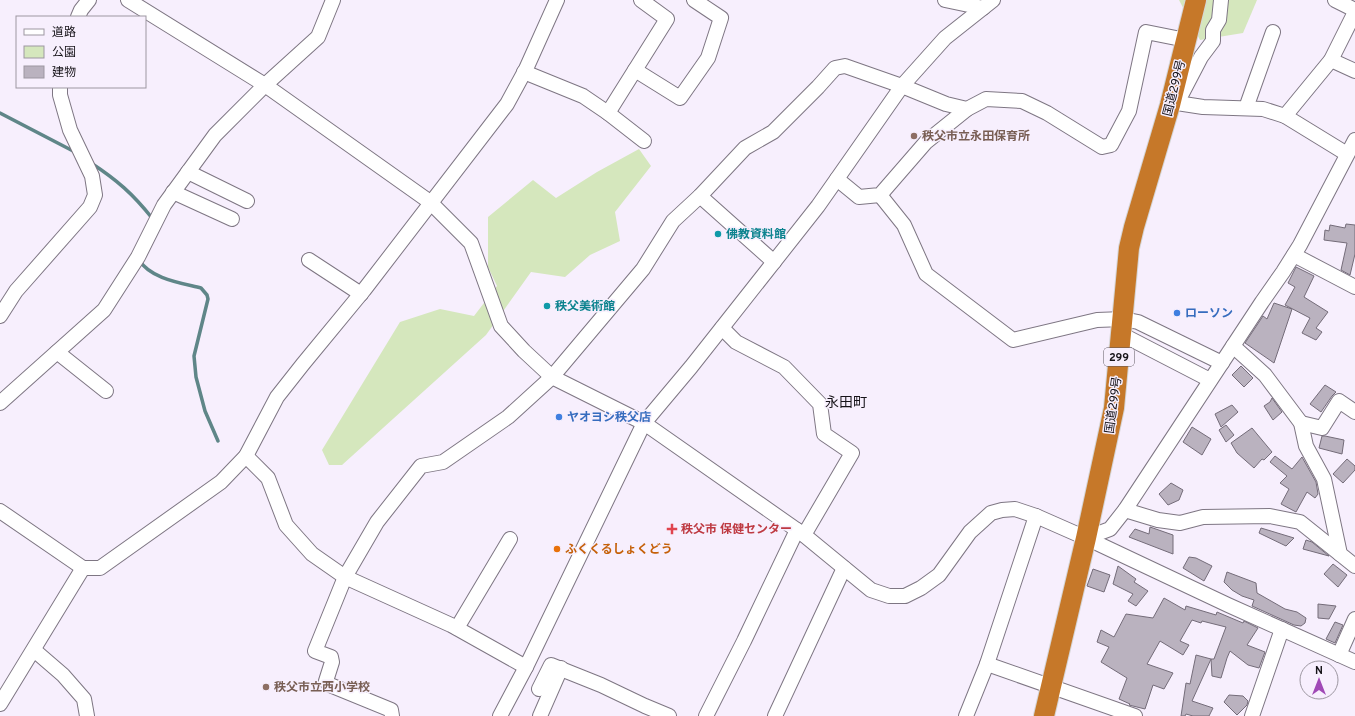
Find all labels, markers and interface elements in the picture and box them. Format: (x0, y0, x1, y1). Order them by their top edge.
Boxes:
legend (16, 16, 146, 88)
text: 道路 (52, 25, 76, 41)
text: 公園 (52, 45, 76, 61)
street label: 国道299号 (1160, 58, 1190, 118)
text: 建物 (52, 65, 76, 81)
place label: 秩父市立永田保育所 (922, 129, 1030, 145)
marker: 秩父市立永田保育所 (909, 131, 919, 141)
place label: 佛教資料館 (726, 227, 786, 243)
marker: 佛教資料館 (713, 229, 723, 239)
place label: 秩父美術館 (555, 299, 615, 315)
marker: 秩父美術館 (542, 301, 552, 311)
place label: ローソン (1185, 306, 1233, 322)
marker: ローソン (1172, 308, 1182, 318)
road number: 299 (1104, 348, 1134, 366)
street label: 国道299号 (1102, 375, 1126, 435)
district label: 永田町 (825, 395, 867, 412)
place label: ヤオヨシ秩父店 (567, 410, 651, 426)
marker: ヤオヨシ秩父店 (554, 412, 564, 422)
place label: 秩父市 保健センター (681, 522, 792, 538)
marker: 秩父市 保健センター (666, 523, 678, 535)
place label: ふくくるしょくどう (565, 542, 673, 558)
marker: ふくくるしょくどう (552, 544, 562, 554)
north arrow (1299, 660, 1339, 700)
text: N (1315, 664, 1323, 678)
place label: 秩父市立西小学校 (274, 680, 370, 696)
marker: 秩父市立西小学校 (261, 682, 271, 692)

